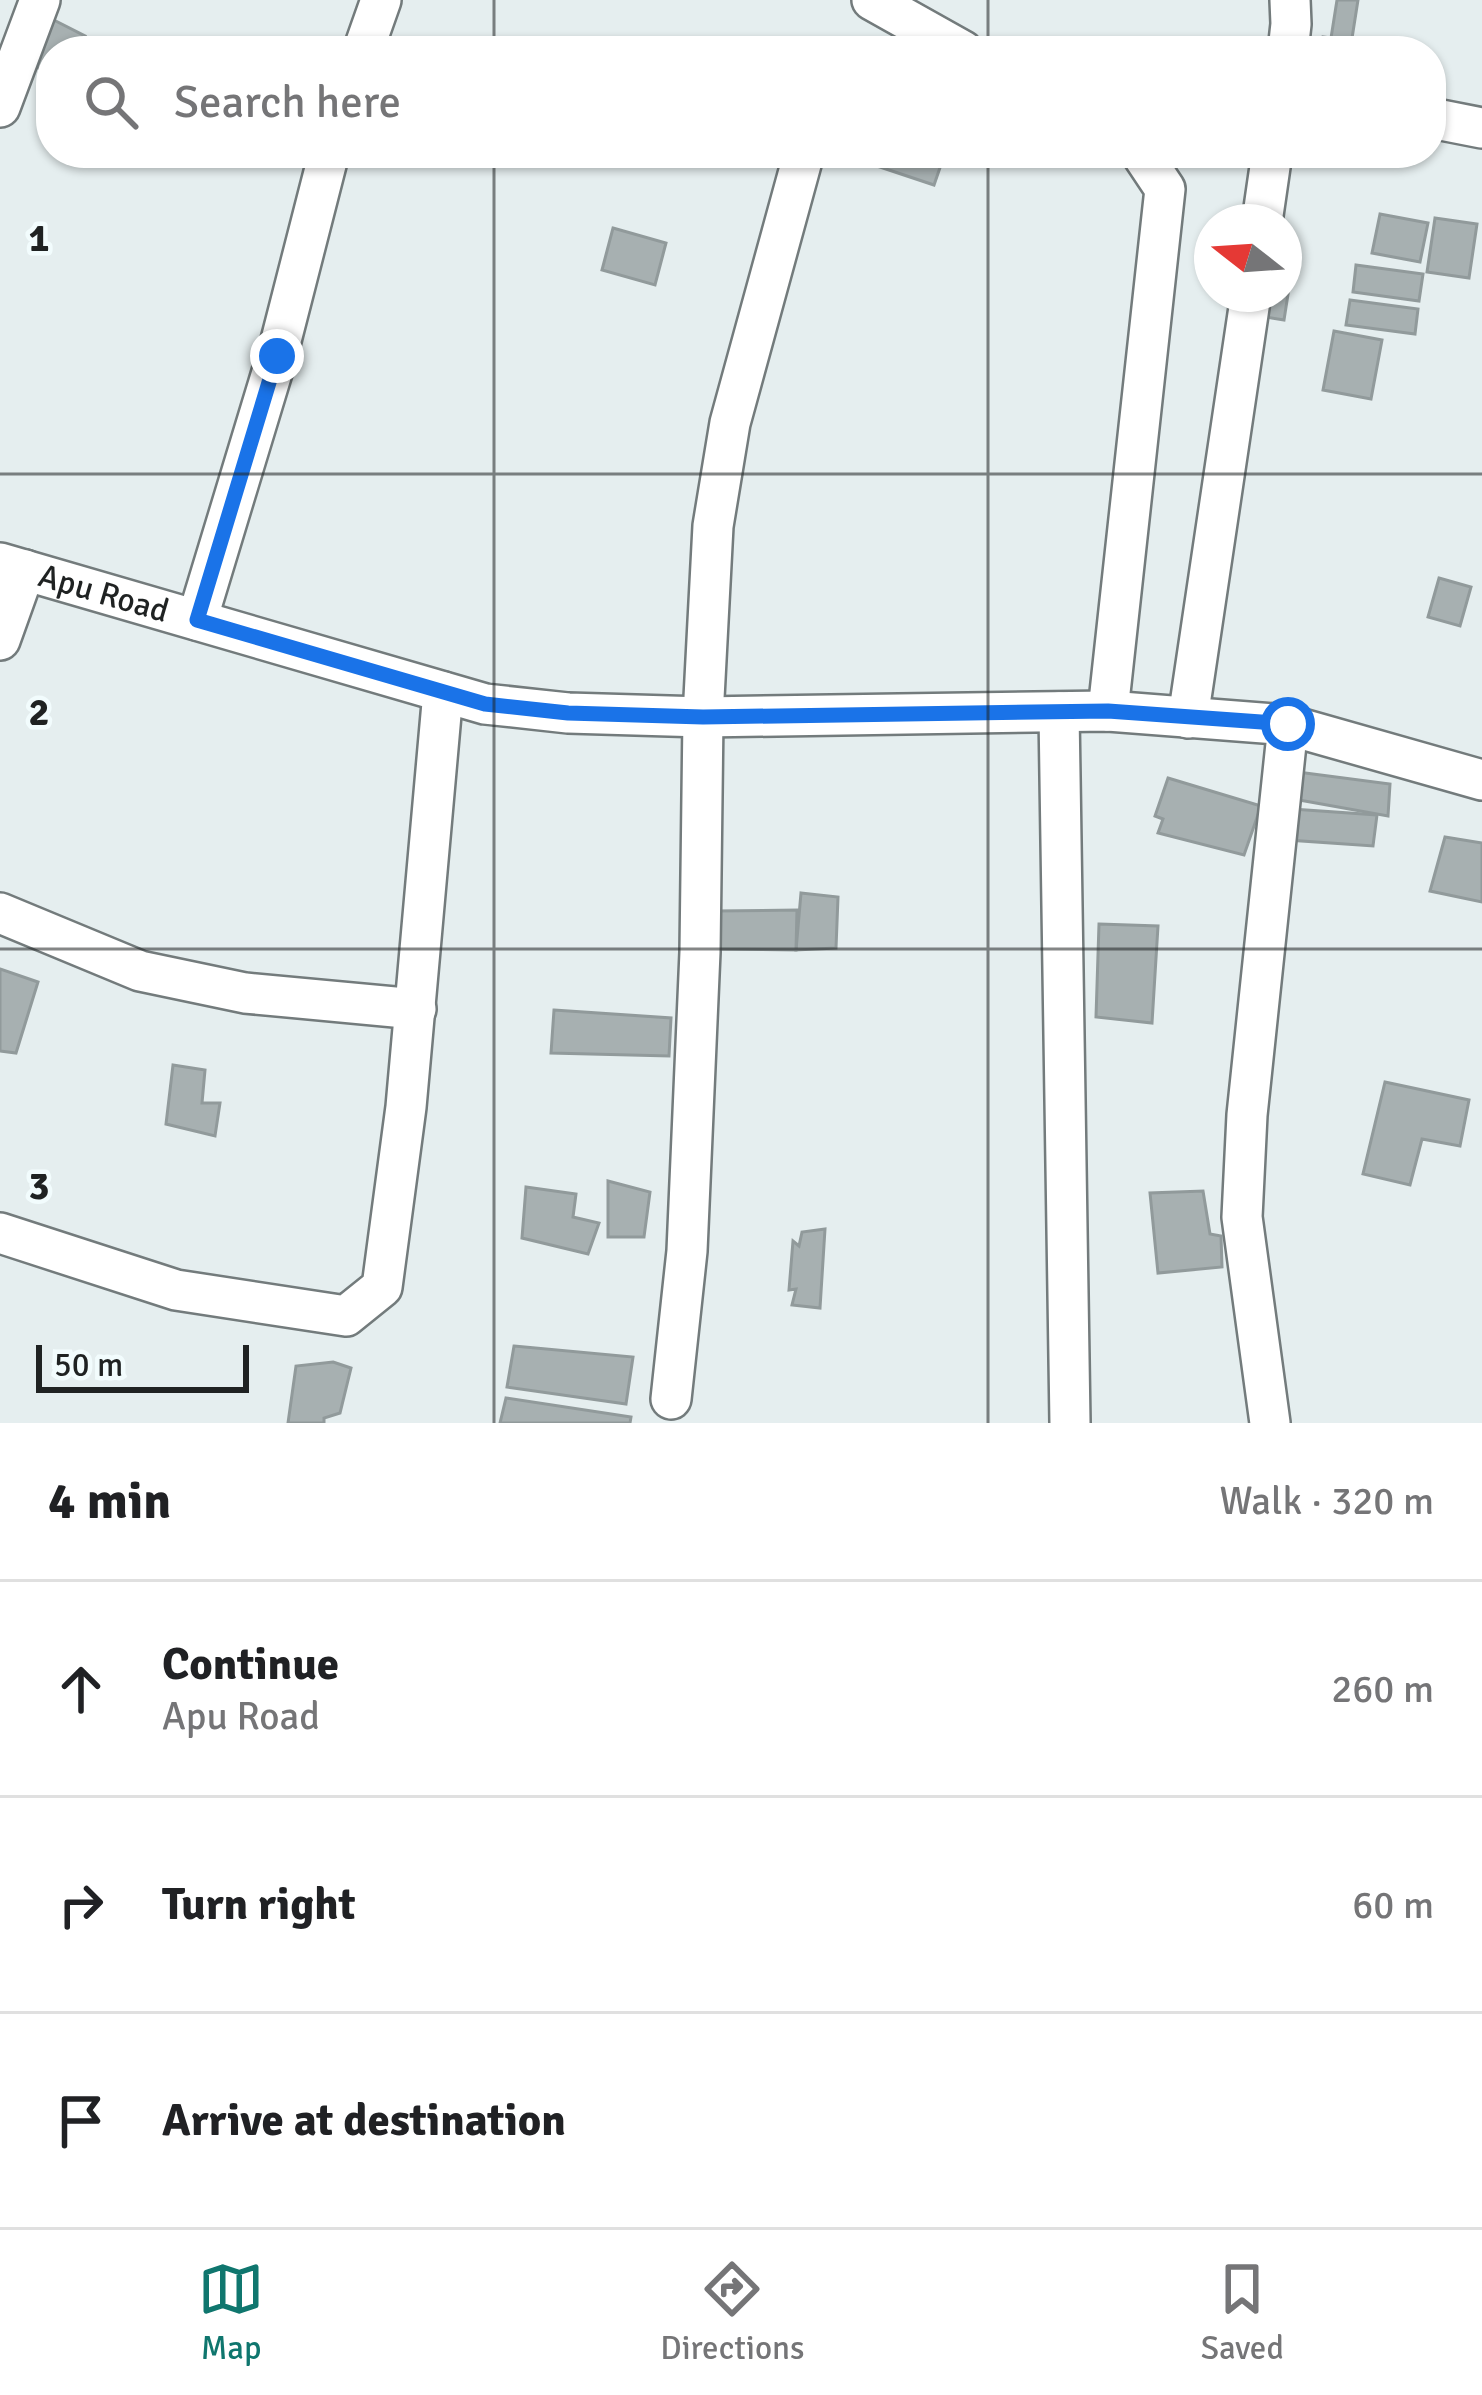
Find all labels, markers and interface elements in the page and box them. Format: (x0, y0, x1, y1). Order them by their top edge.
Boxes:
search box (36, 36, 1446, 168)
icon: search (78, 69, 144, 135)
text: Search here (174, 75, 401, 130)
north arrow (1194, 204, 1302, 312)
text: 1 (28, 214, 50, 262)
route end (250, 329, 304, 383)
street label: Apu Road (34, 555, 174, 631)
text: 2 (28, 688, 50, 736)
route start (1261, 697, 1315, 751)
text: 3 (28, 1162, 50, 1210)
scale bar (36, 1339, 249, 1392)
text: 50 m (54, 1345, 123, 1386)
text: 4 min (48, 1470, 171, 1533)
text: Walk · 320 m (1220, 1477, 1434, 1525)
text: Continue (162, 1637, 339, 1692)
icon: ahead (48, 1656, 114, 1722)
text: 260 m (1331, 1665, 1434, 1713)
text: Apu Road (162, 1692, 320, 1740)
icon: right (48, 1872, 114, 1938)
text: Turn right (162, 1877, 356, 1932)
text: 60 m (1352, 1881, 1434, 1929)
icon: arrive (48, 2088, 114, 2154)
text: Arrive at destination (162, 2093, 566, 2148)
tab: Map (198, 2256, 264, 2369)
tab: Directions (660, 2256, 805, 2369)
tab: Saved (1201, 2256, 1284, 2369)

